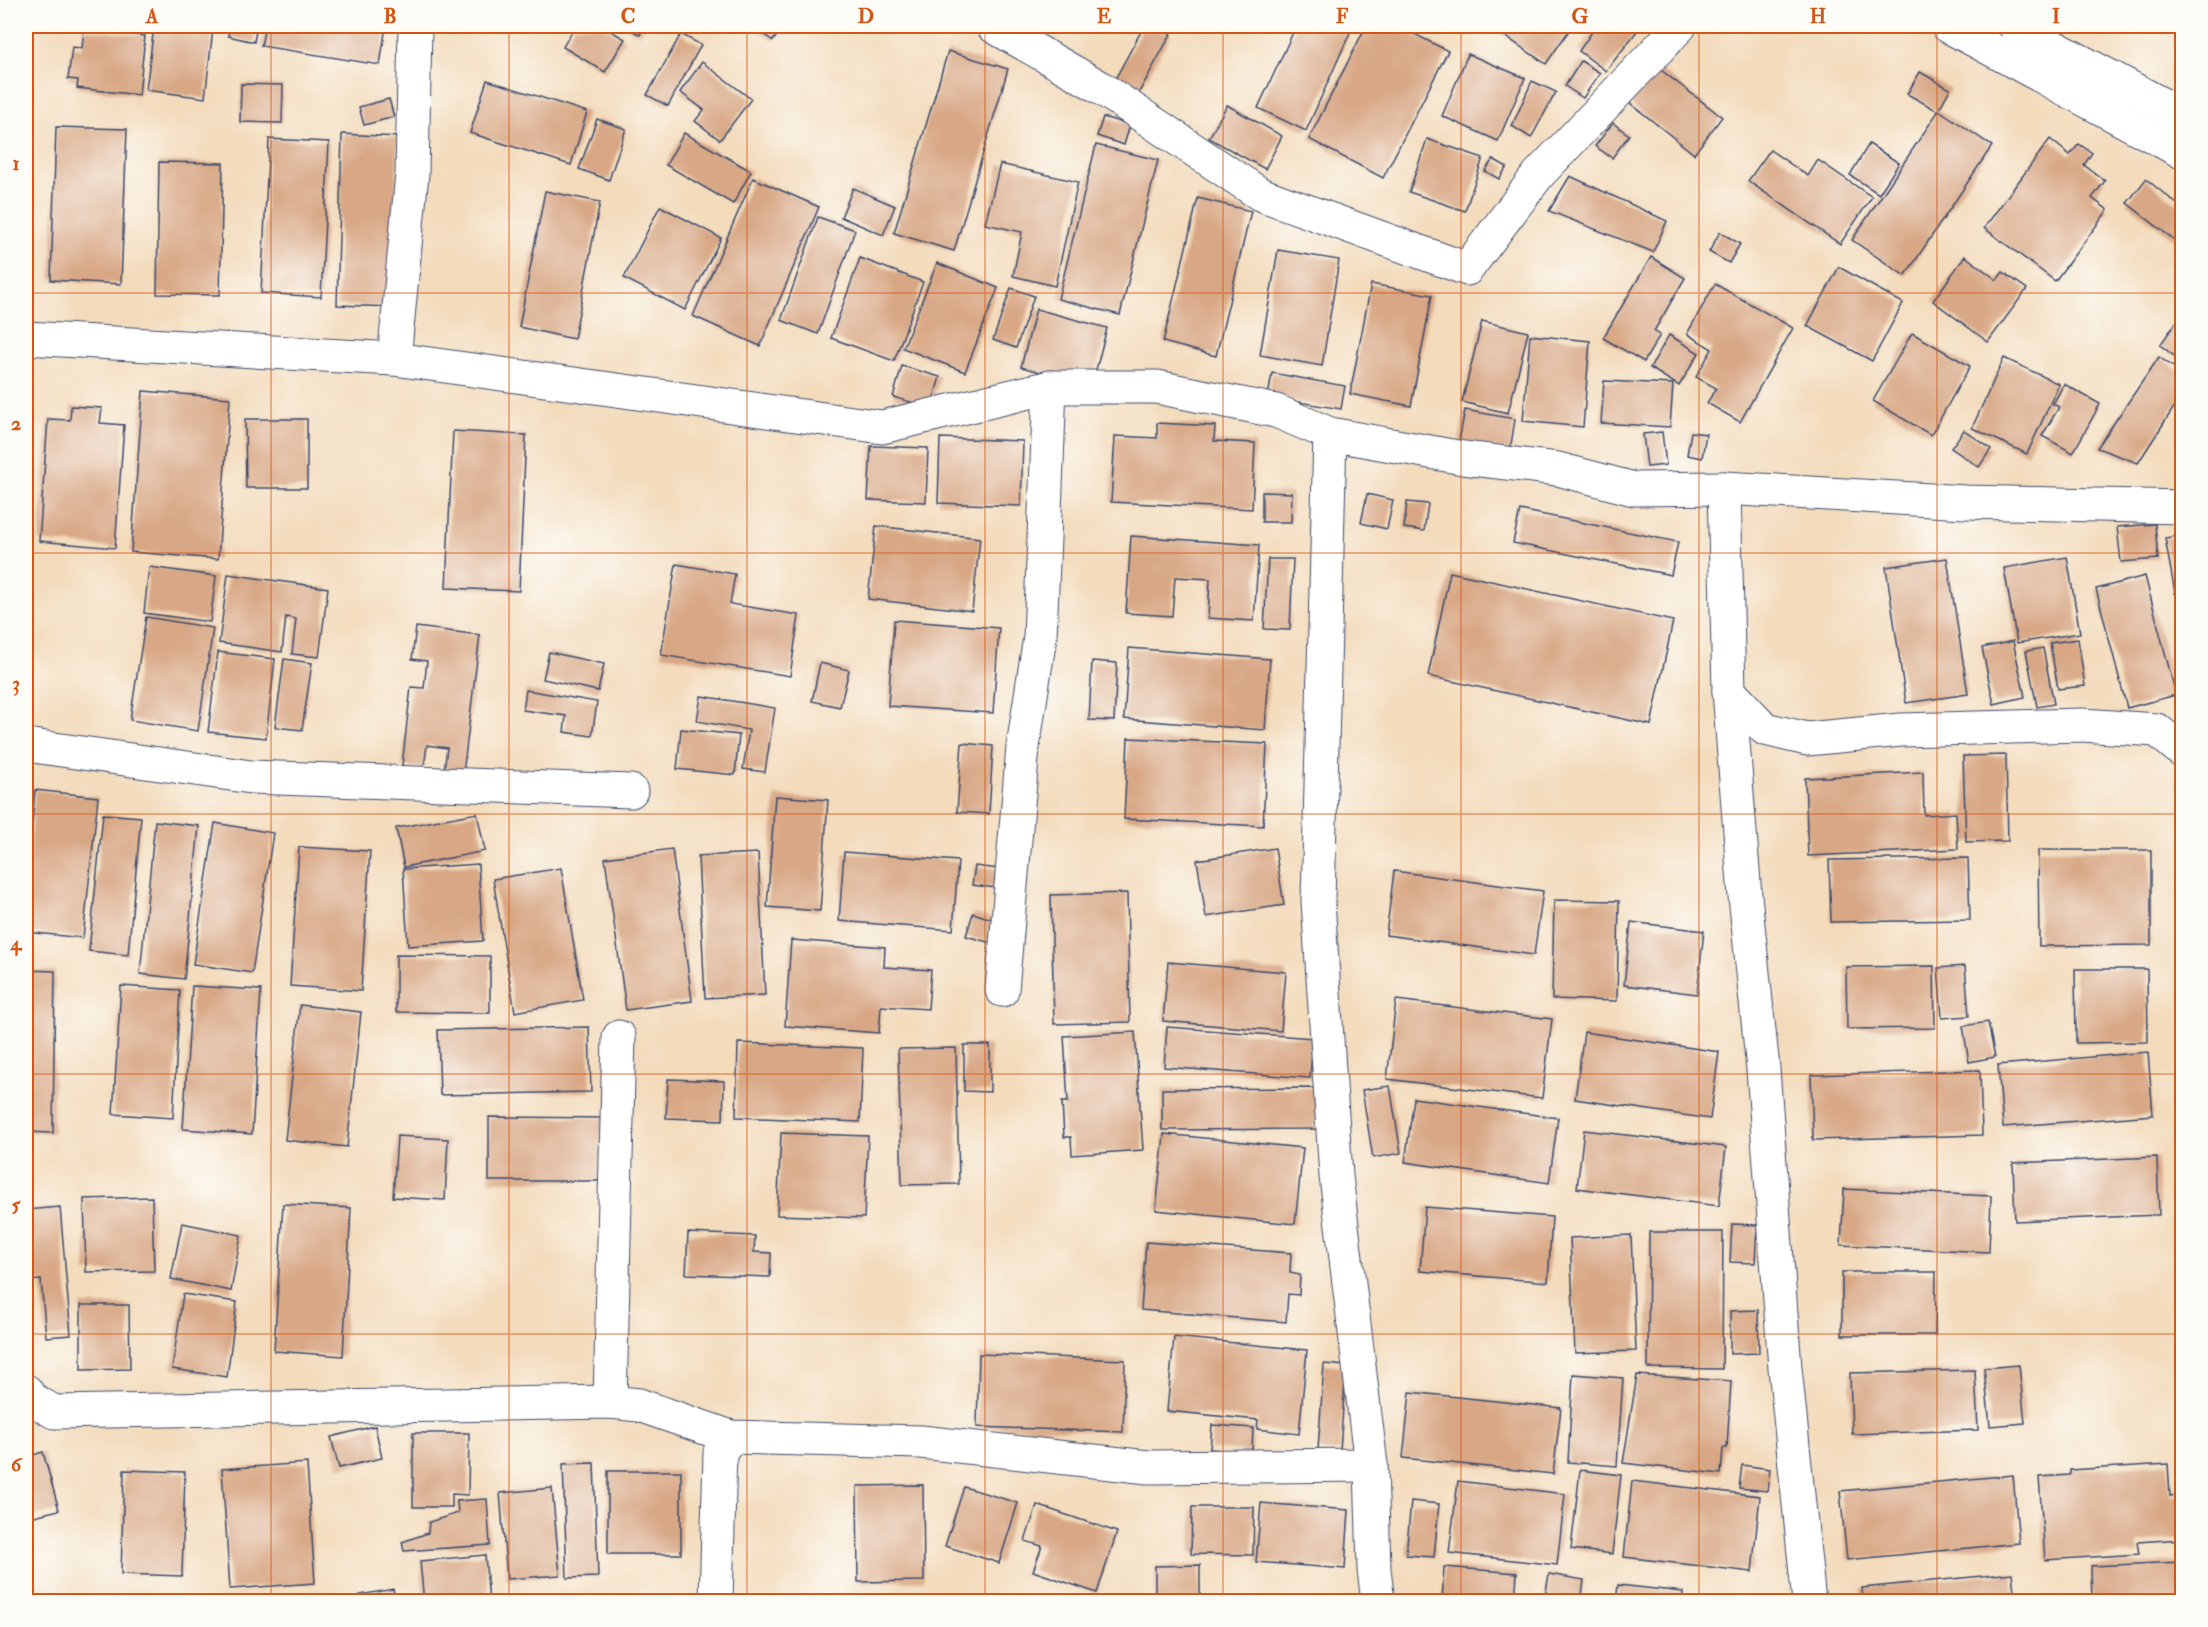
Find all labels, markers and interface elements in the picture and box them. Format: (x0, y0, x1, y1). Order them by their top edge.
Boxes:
text: A (145, 4, 159, 29)
text: B (383, 4, 397, 29)
text: C (621, 4, 635, 29)
text: D (858, 4, 874, 29)
text: E (1097, 4, 1112, 29)
text: F (1336, 4, 1349, 29)
text: G (1572, 4, 1589, 29)
text: H (1810, 4, 1826, 29)
text: I (2052, 4, 2060, 29)
text: 1 (12, 151, 20, 176)
text: 2 (11, 411, 21, 436)
text: 3 (12, 671, 20, 696)
text: 4 (10, 931, 23, 956)
text: 5 (12, 1192, 22, 1217)
text: 6 (11, 1452, 23, 1477)

